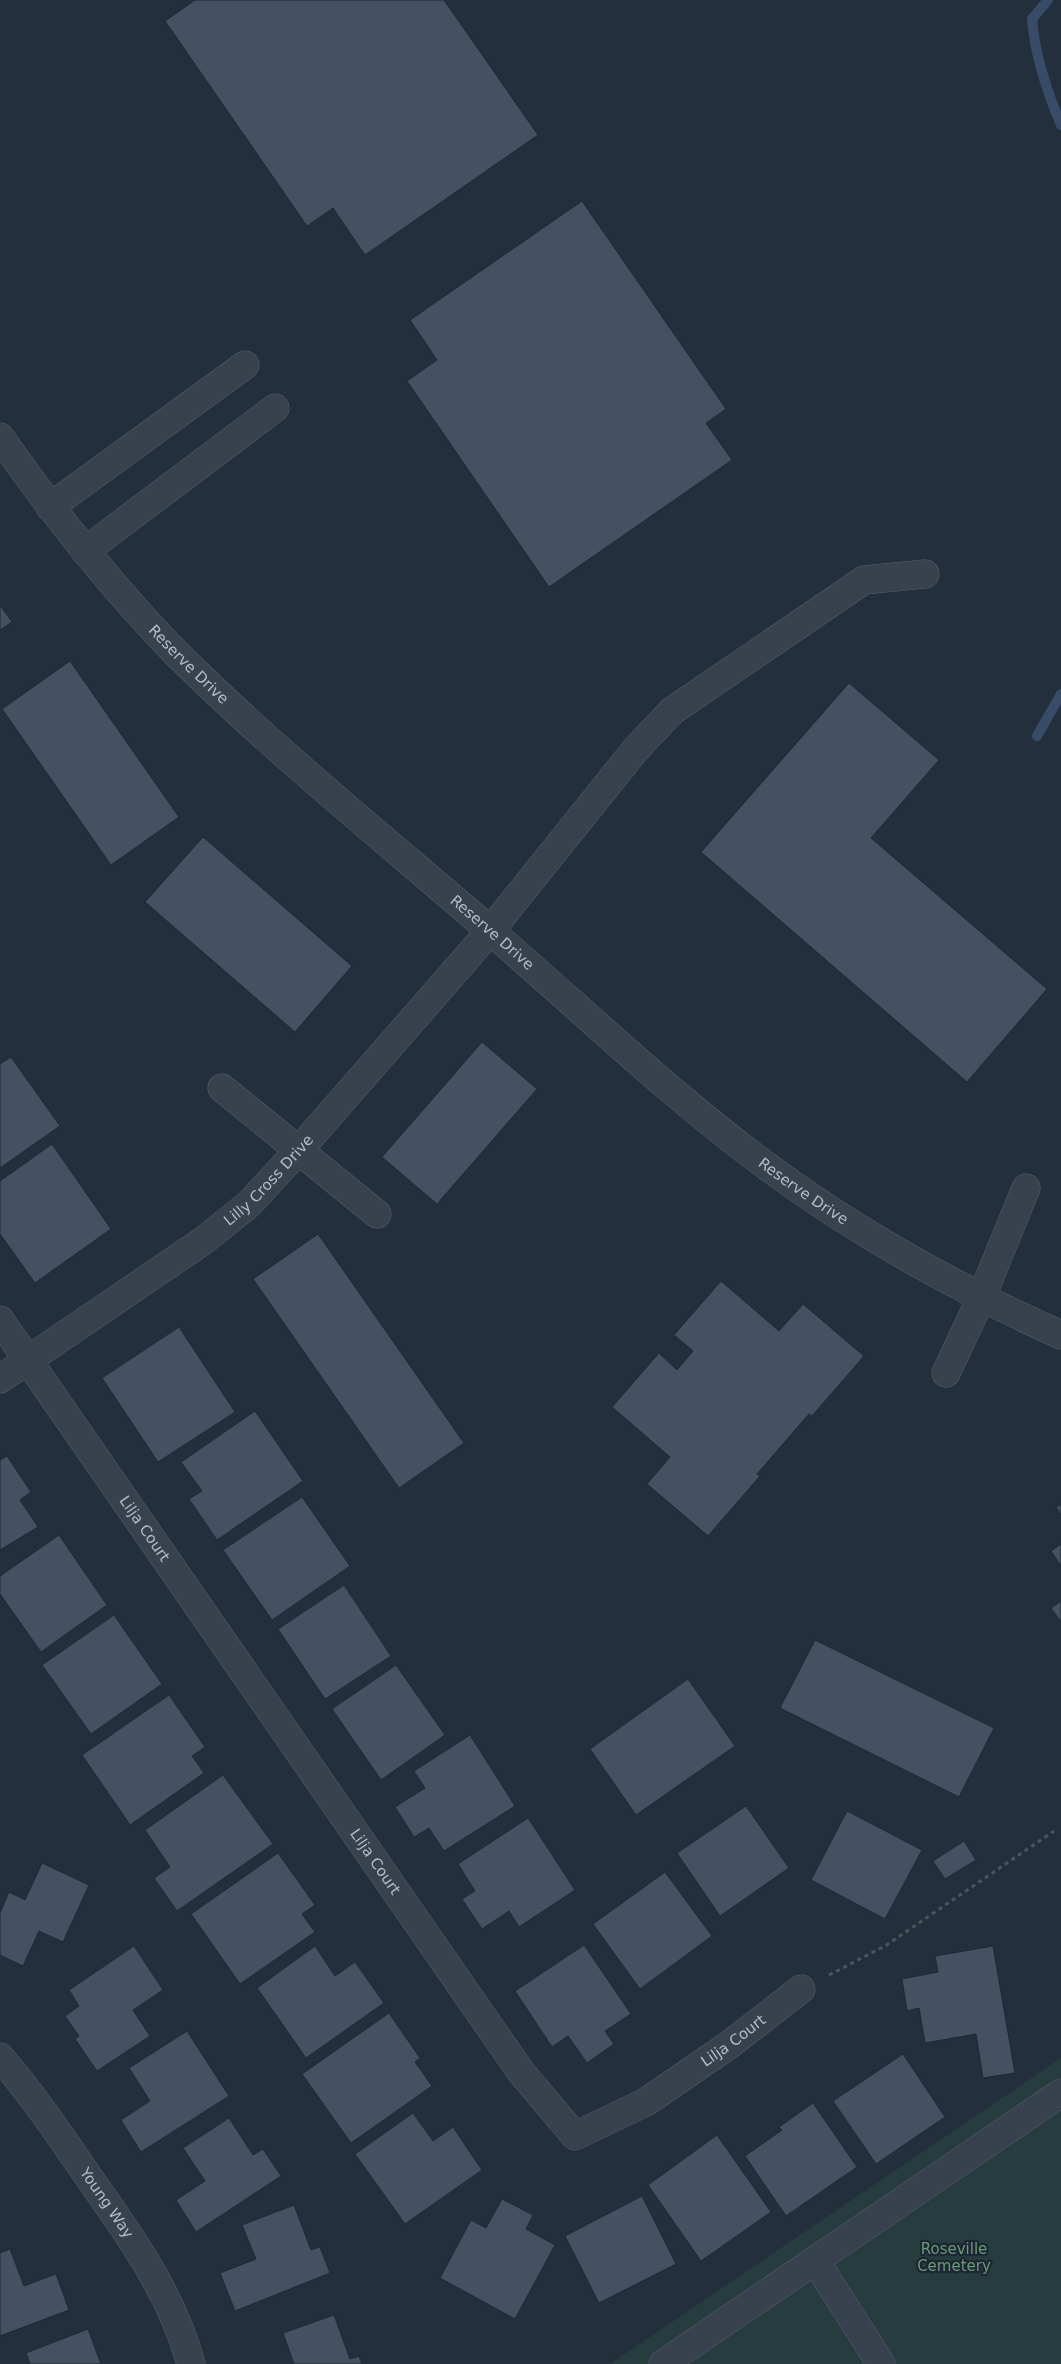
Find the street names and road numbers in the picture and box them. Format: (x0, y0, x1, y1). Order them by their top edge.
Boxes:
street label: Reserve Drive (145, 621, 232, 708)
street label: Reserve Drive (447, 891, 538, 974)
street label: Lilly Cross Drive (220, 1131, 317, 1230)
street label: Reserve Drive (755, 1154, 851, 1229)
street label: Lilja Court (116, 1492, 174, 1565)
street label: Lilja Court (346, 1825, 404, 1898)
street label: Lilja Court (697, 2011, 769, 2071)
street label: Young Way (75, 2164, 137, 2242)

